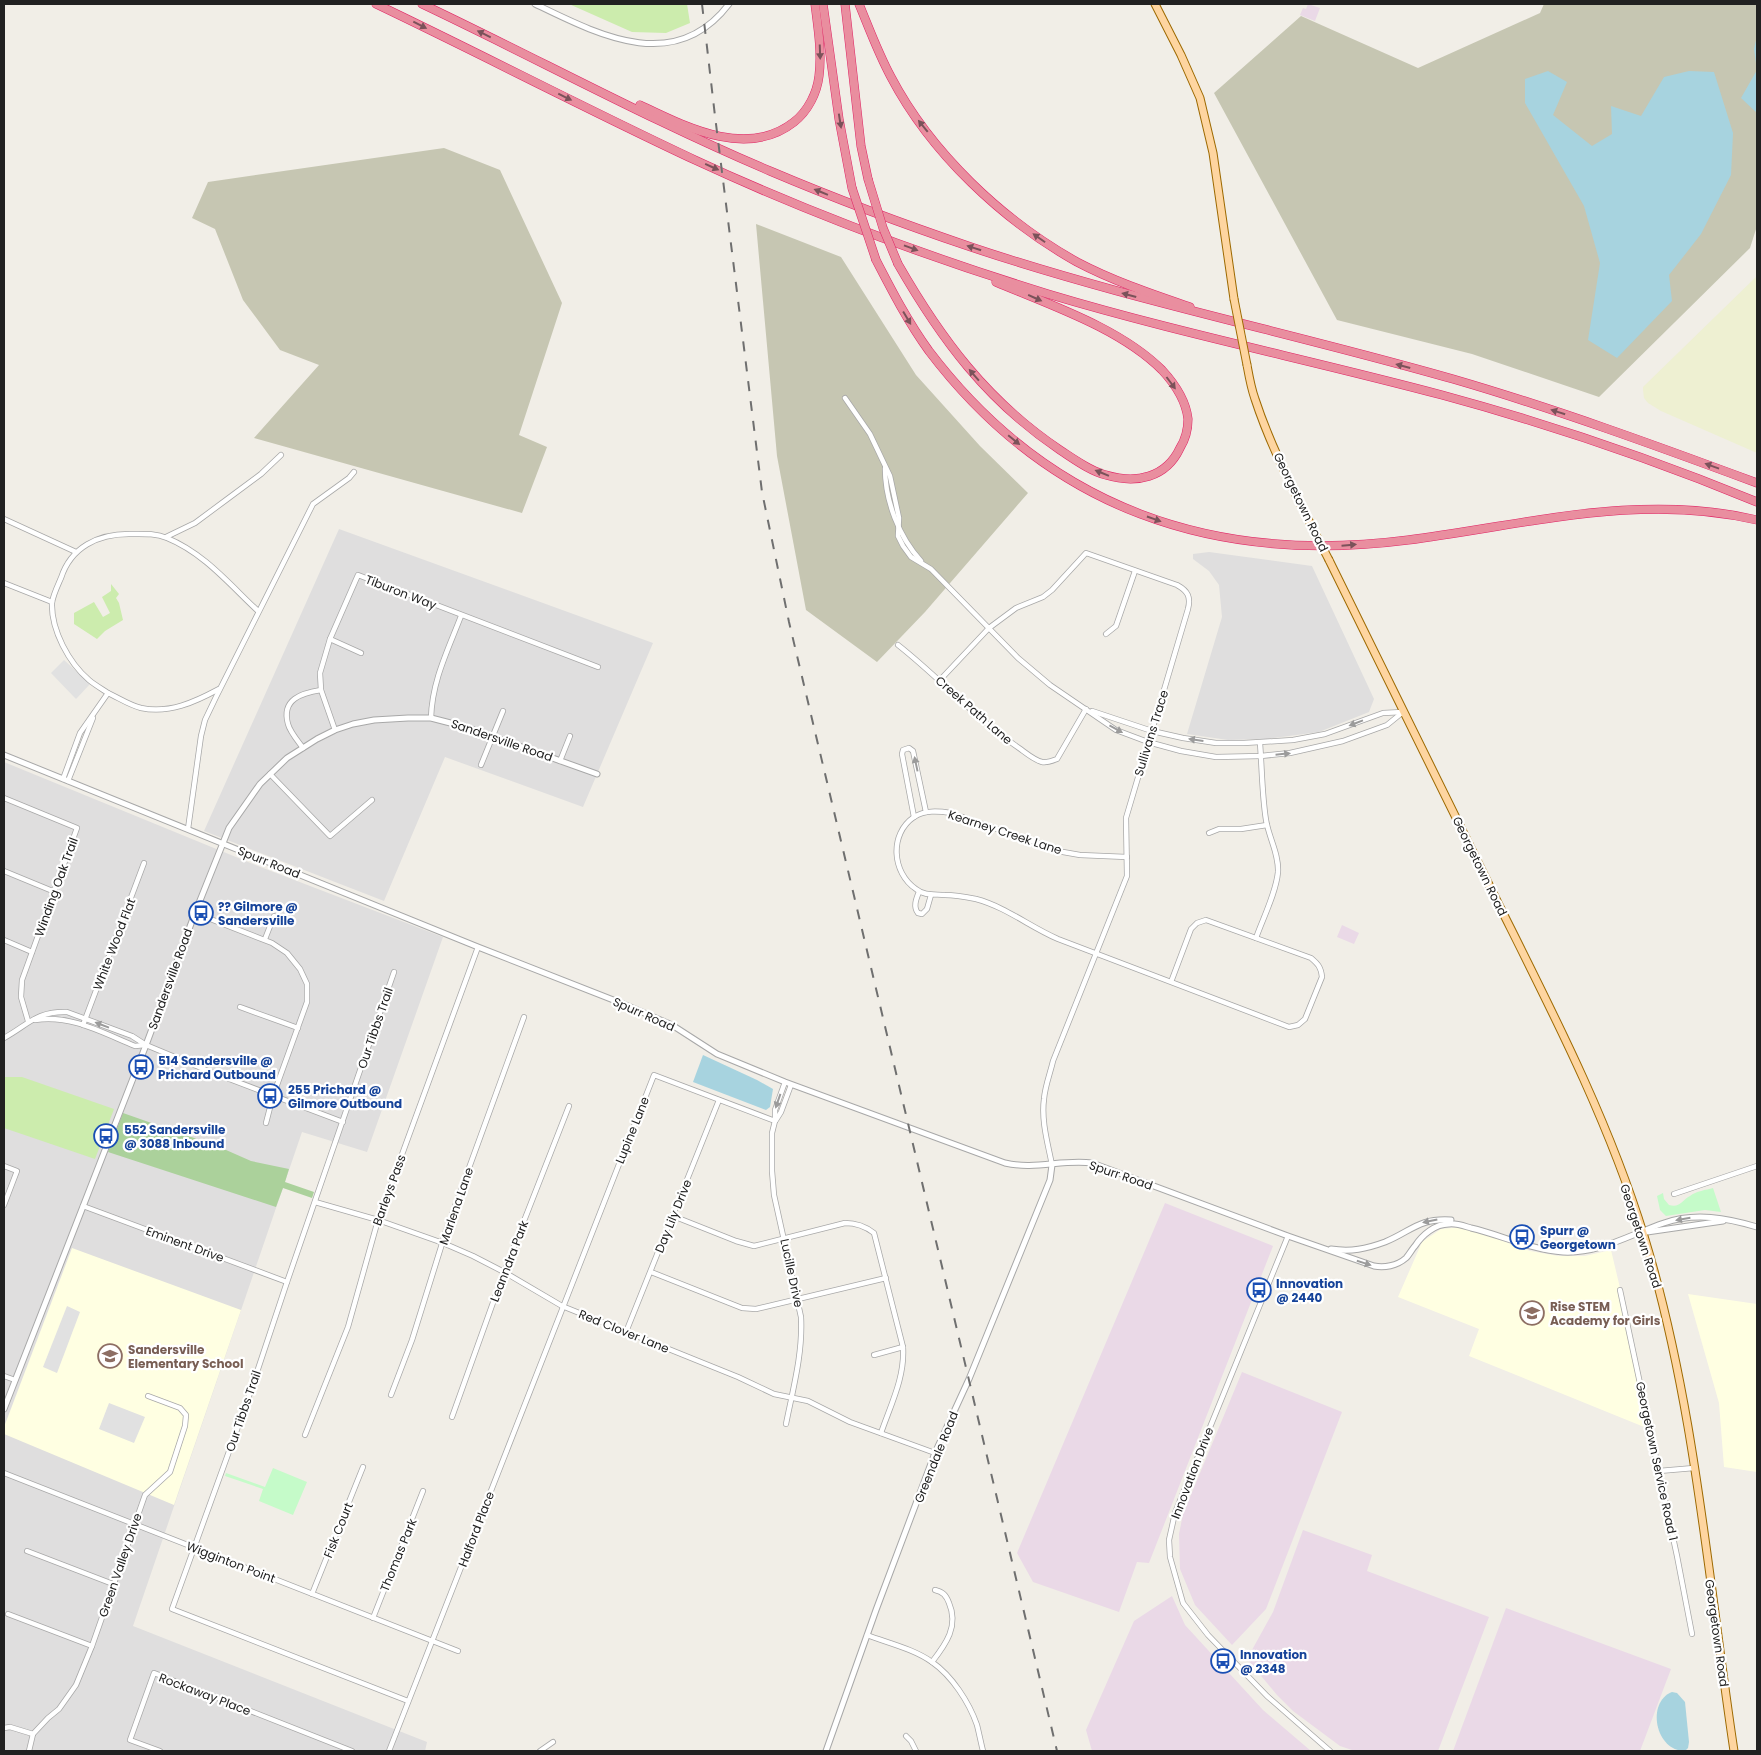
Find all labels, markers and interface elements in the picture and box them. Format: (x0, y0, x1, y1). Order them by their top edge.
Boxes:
one-way arrow (413, 22, 427, 30)
one-way arrow (477, 29, 492, 38)
one-way arrow (816, 45, 824, 61)
one-way arrow (558, 93, 573, 102)
one-way arrow (836, 114, 844, 130)
one-way arrow (917, 120, 928, 133)
one-way arrow (705, 164, 719, 172)
one-way arrow (814, 188, 829, 195)
one-way arrow (1032, 233, 1046, 243)
one-way arrow (966, 244, 981, 252)
one-way arrow (904, 245, 919, 252)
one-way arrow (1122, 291, 1137, 299)
one-way arrow (1028, 295, 1042, 303)
one-way arrow (903, 311, 912, 324)
one-way arrow (1395, 362, 1410, 370)
one-way arrow (969, 369, 980, 382)
one-way arrow (1166, 376, 1176, 390)
one-way arrow (1551, 408, 1566, 415)
one-way arrow (1007, 434, 1020, 445)
street label: Georgetown Road (1270, 450, 1332, 554)
one-way arrow (1704, 462, 1719, 469)
one-way arrow (1094, 469, 1109, 477)
one-way arrow (1147, 516, 1162, 523)
one-way arrow (1341, 541, 1357, 549)
street label: Tiburon Way (363, 571, 439, 613)
street label: Creek Path Lane (932, 672, 1016, 748)
street label: Sullivans Trace (1130, 688, 1172, 778)
street label: Sandersville Road (449, 715, 555, 765)
one-way arrow (1349, 720, 1363, 728)
one-way arrow (1109, 724, 1122, 733)
one-way arrow (1188, 736, 1204, 744)
one-way arrow (1275, 750, 1291, 758)
one-way arrow (912, 757, 920, 772)
street label: Kearney Creek Lane (946, 806, 1064, 858)
street label: Georgetown Road (1449, 814, 1511, 918)
street label: Winding Oak Trail (30, 835, 82, 939)
street label: Spurr Road (235, 842, 303, 882)
street label: White Wood Flat (89, 896, 139, 992)
place label: ?? Gilmore @ Sandersville (218, 898, 298, 929)
bus stop icon: ?? Gilmore @ Sandersville (188, 900, 214, 926)
street label: Sandersville Road (144, 926, 196, 1032)
street label: Our Tibbs Trail (353, 985, 397, 1071)
street label: Spurr Road (610, 993, 678, 1035)
one-way arrow (94, 1020, 109, 1028)
place label: 514 Sandersville @ Prichard Outbound (158, 1052, 276, 1083)
bus stop icon: 514 Sandersville @ Prichard Outbound (128, 1054, 154, 1080)
place label: 255 Prichard @ Gilmore Outbound (288, 1081, 402, 1112)
bus stop icon: 255 Prichard @ Gilmore Outbound (257, 1083, 283, 1109)
street label: Lupine Lane (611, 1094, 653, 1166)
one-way arrow (774, 1094, 782, 1109)
place label: 552 Sandersville @ 3088 Inbound (124, 1121, 226, 1152)
bus stop icon: 552 Sandersville @ 3088 Inbound (93, 1123, 119, 1149)
street label: Barleys Pass (368, 1152, 410, 1228)
street label: Spurr Road (1087, 1156, 1155, 1194)
street label: Marlena Lane (435, 1165, 477, 1247)
street label: Day Lily Drive (651, 1177, 695, 1255)
street label: Georgetown Road (1616, 1182, 1666, 1290)
one-way arrow (1675, 1215, 1691, 1223)
street label: Leanndra Park (486, 1217, 533, 1304)
one-way arrow (1421, 1218, 1437, 1226)
street label: Eminent Drive (144, 1222, 226, 1266)
place label: Spurr @ Georgetown (1540, 1222, 1616, 1253)
bus stop icon: Spurr @ Georgetown (1509, 1224, 1535, 1250)
street label: Lucille Drive (776, 1237, 808, 1309)
one-way arrow (1357, 1260, 1372, 1268)
place label: Innovation @ 2440 (1276, 1275, 1343, 1306)
bus stop icon: Innovation @ 2440 (1246, 1277, 1272, 1303)
place label: Rise STEM Academy for Girls (1550, 1298, 1661, 1329)
school or university icon: Rise STEM Academy for Girls (1519, 1300, 1545, 1326)
street label: Red Clover Lane (576, 1305, 672, 1357)
place label: Sandersville Elementary School (128, 1341, 243, 1372)
school or university icon: Sandersville Elementary School (97, 1343, 123, 1369)
street label: Our Tibbs Trail (221, 1368, 265, 1454)
street label: Georgetown Service Road 1 (1632, 1380, 1682, 1542)
street label: Greendale Road (910, 1409, 962, 1505)
street label: Innovation Drive (1167, 1425, 1217, 1521)
street label: Halford Place (454, 1489, 498, 1569)
street label: Fisk Court (319, 1500, 357, 1560)
street label: Green Valley Drive (94, 1511, 146, 1619)
street label: Thomas Park (376, 1515, 421, 1594)
street label: Wigginton Point (184, 1537, 278, 1587)
street label: Georgetown Road (1701, 1578, 1733, 1688)
place label: Innovation @ 2348 (1240, 1646, 1307, 1677)
bus stop icon: Innovation @ 2348 (1210, 1648, 1236, 1674)
street label: Rockaway Place (157, 1669, 253, 1719)

